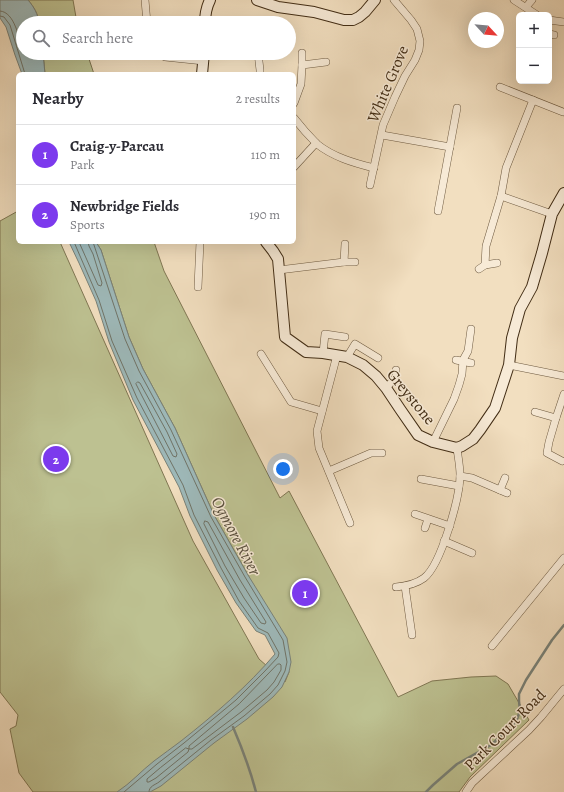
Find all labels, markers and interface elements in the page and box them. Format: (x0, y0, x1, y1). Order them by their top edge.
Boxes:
north arrow (468, 12, 504, 48)
map controls (516, 12, 552, 84)
button: + (516, 12, 552, 48)
search box (16, 16, 296, 60)
icon: search (30, 27, 52, 49)
text: Search here (62, 28, 133, 48)
street label: White Grove (362, 42, 414, 127)
button: − (516, 48, 552, 84)
text: Nearby (32, 87, 83, 110)
text: 2 results (236, 90, 280, 107)
text: Craig-y-Parcau (70, 136, 164, 156)
text: 1 (43, 146, 47, 163)
text: 110 m (251, 146, 280, 163)
text: Park (70, 156, 94, 173)
text: Newbridge Fields (70, 196, 179, 216)
text: 2 (42, 206, 48, 223)
text: 190 m (249, 206, 280, 223)
text: Sports (70, 216, 105, 233)
street label: Greystone (382, 364, 440, 430)
pin: 2 (43, 444, 69, 474)
your location (273, 459, 293, 479)
water label: Ogmore River (206, 493, 267, 580)
pin: 1 (292, 578, 318, 608)
street label: Park Court Road (459, 684, 551, 776)

